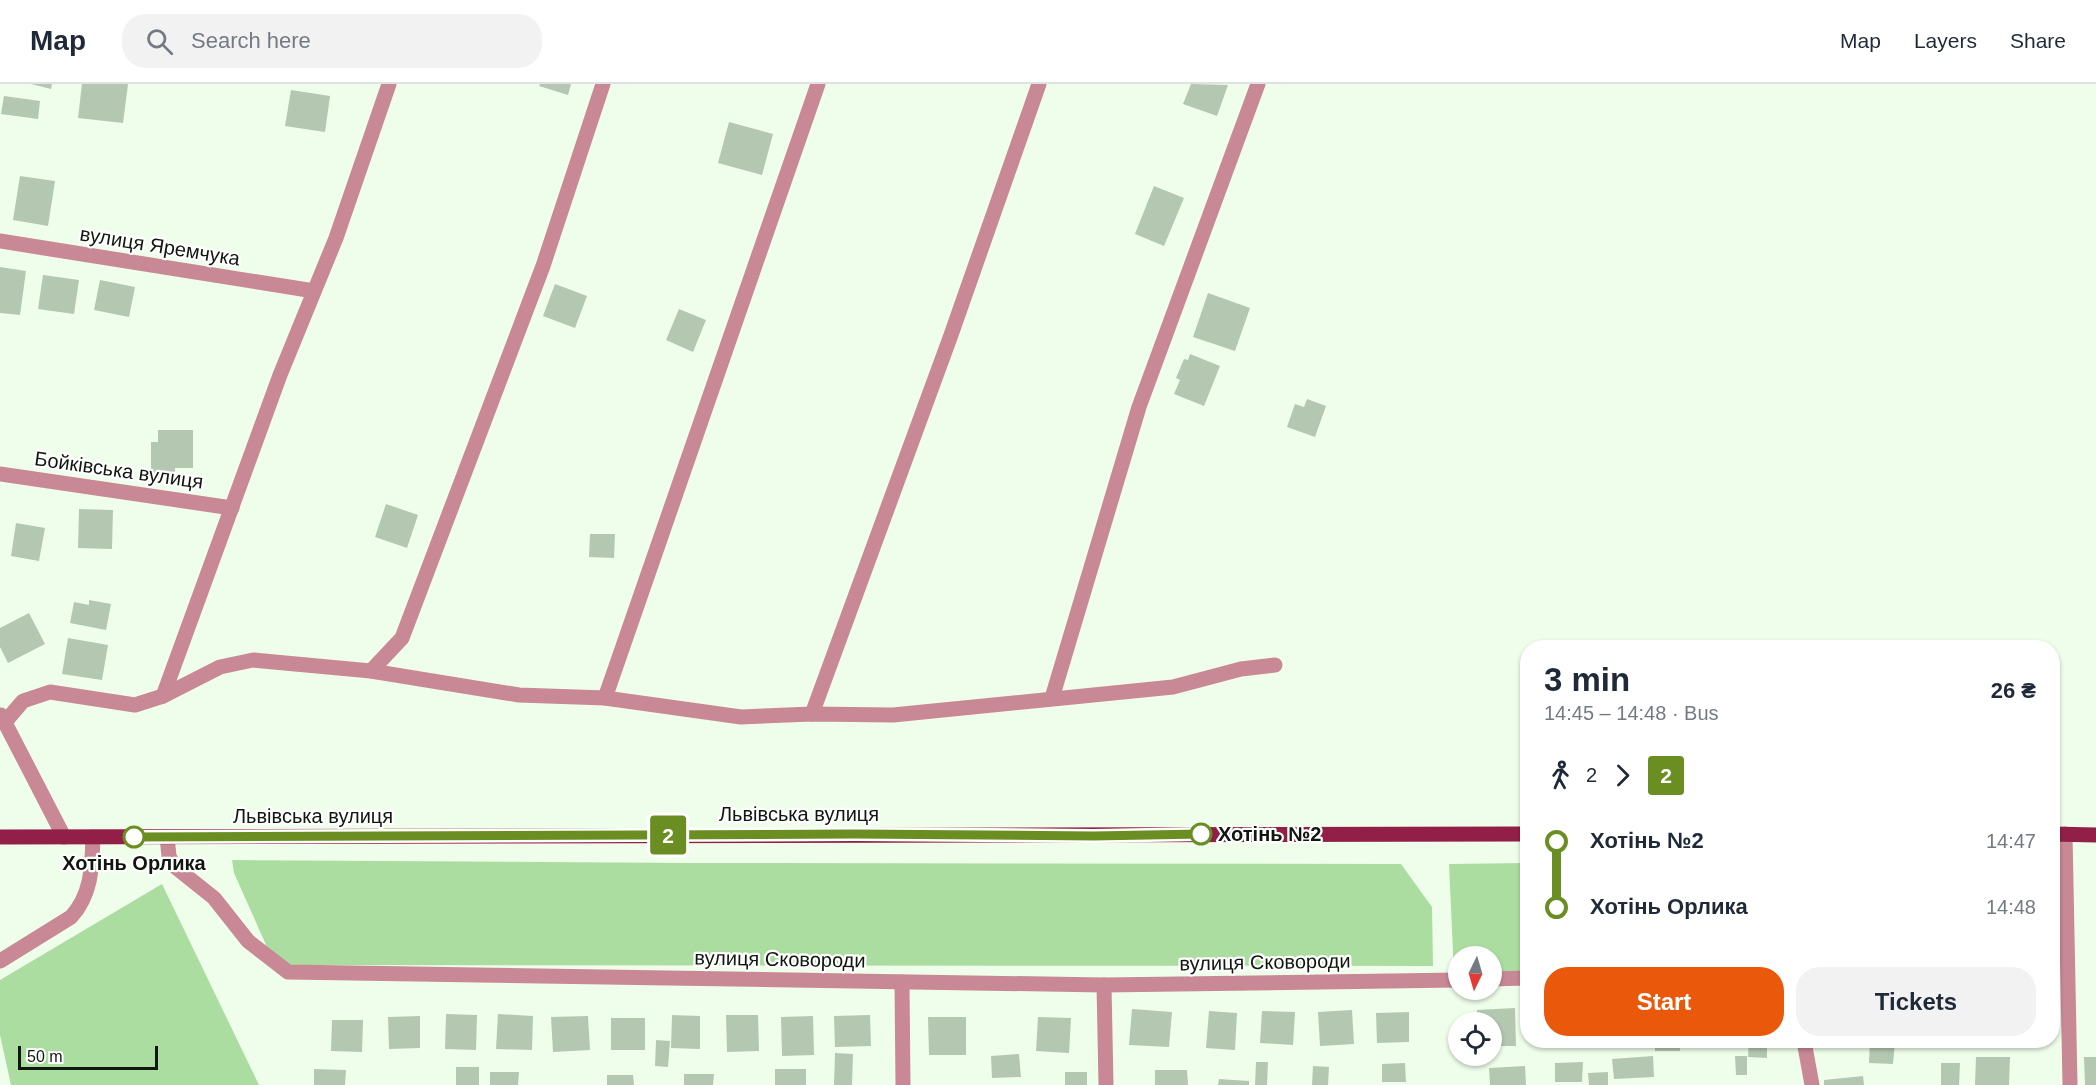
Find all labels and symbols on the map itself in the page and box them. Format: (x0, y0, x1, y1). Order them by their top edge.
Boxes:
street label: вулиця Яремчука (78, 222, 242, 270)
street label: Бойківська вулиця (33, 447, 205, 493)
street label: Львівська вулиця (719, 803, 879, 825)
street label: Львівська вулиця (233, 805, 393, 827)
line badge: 2 (648, 816, 688, 855)
marker: Хотінь №2 (1190, 823, 1212, 845)
place label: Хотінь №2 (1218, 823, 1322, 845)
marker: Хотінь Орлика (123, 826, 145, 848)
place label: Хотінь Орлика (62, 852, 207, 874)
north arrow (1448, 946, 1502, 1000)
street label: вулиця Сковороди (694, 947, 866, 971)
street label: вулиця Сковороди (1179, 950, 1351, 974)
scale bar (18, 1043, 158, 1070)

